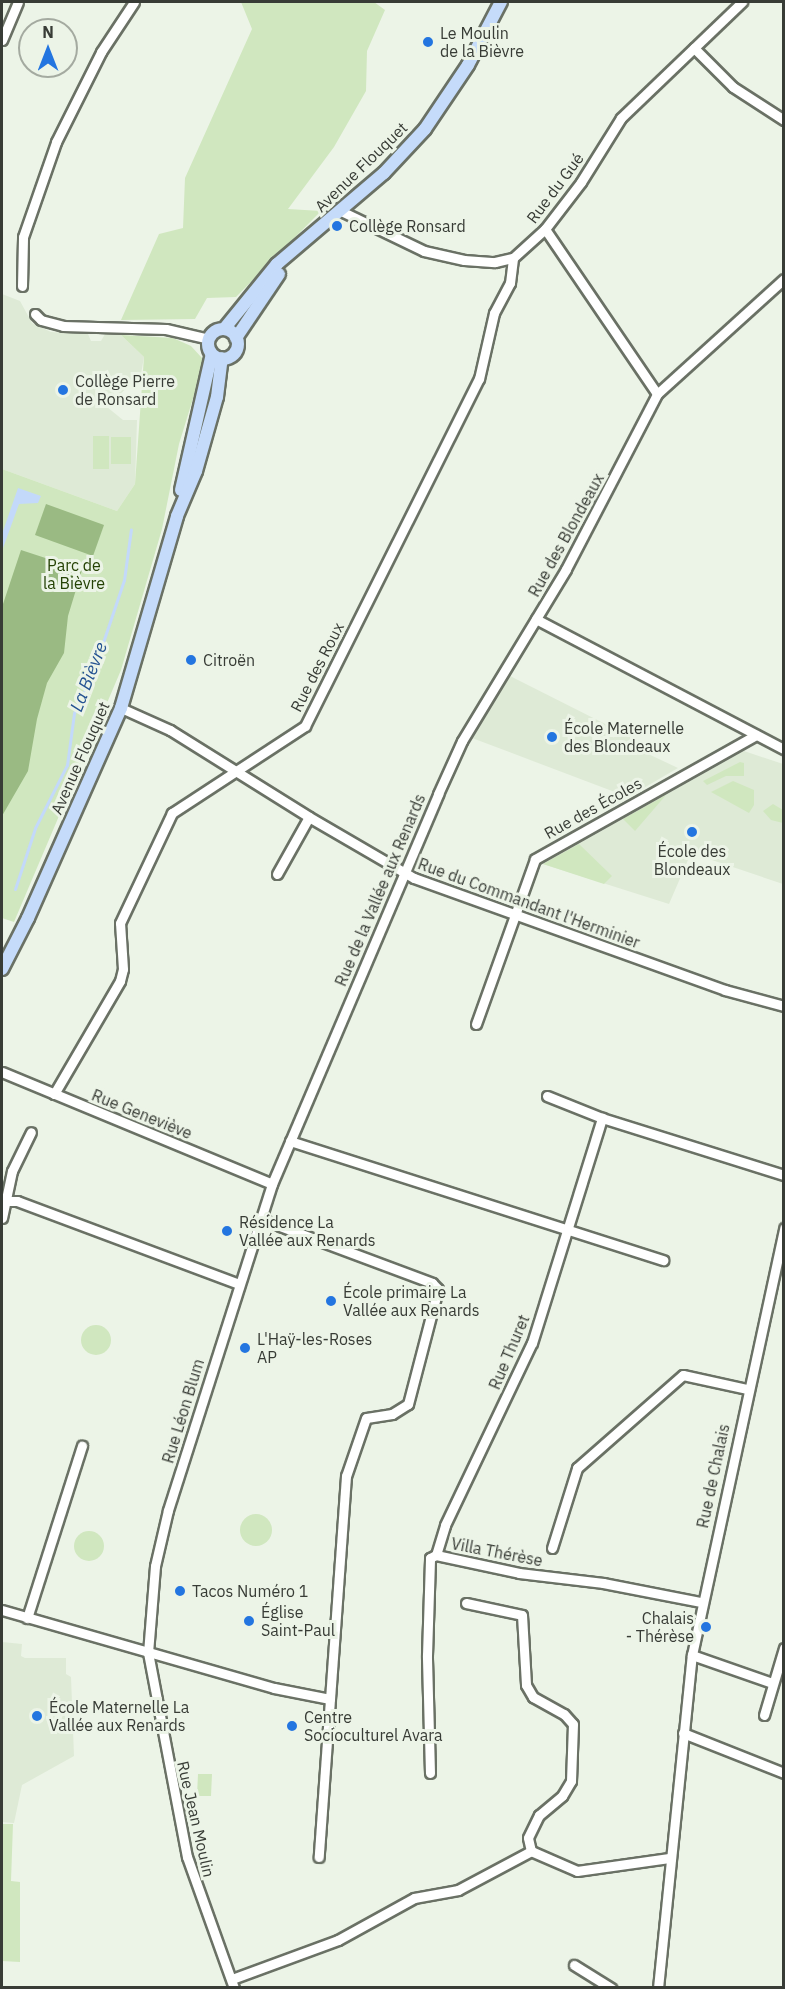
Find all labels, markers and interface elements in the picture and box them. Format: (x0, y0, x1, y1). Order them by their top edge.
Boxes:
north arrow (18, 18, 78, 78)
text: N (42, 22, 54, 42)
place label: Le Moulin de la Bièvre (440, 23, 524, 61)
marker: Le Moulin de la Bièvre (421, 35, 435, 49)
street label: Avenue Flouquet (311, 118, 411, 216)
street label: Rue du Gué (522, 149, 588, 227)
place label: Collège Ronsard (349, 216, 466, 236)
marker: Collège Ronsard (330, 219, 344, 233)
place label: Collège Pierre de Ronsard (75, 371, 175, 409)
marker: Collège Pierre de Ronsard (56, 383, 70, 397)
street label: Rue des Blondeaux (524, 470, 608, 600)
park label: Parc de la Bièvre (43, 555, 105, 593)
street label: Rue des Roux (286, 619, 348, 715)
water label: La Bièvre (66, 639, 112, 715)
place label: Citroën (203, 650, 255, 670)
marker: Citroën (184, 653, 198, 667)
street label: Avenue Flouquet (47, 699, 113, 817)
place label: École Maternelle des Blondeaux (564, 718, 684, 756)
marker: École Maternelle des Blondeaux (545, 730, 559, 744)
street label: Rue des Écoles (541, 773, 645, 843)
street label: Rue de la Vallée aux Renards (331, 791, 429, 989)
marker: École des Blondeaux (685, 825, 699, 839)
place label: École des Blondeaux (654, 841, 730, 879)
street label: Rue du Commandant l'Herminier (415, 854, 643, 952)
street label: Rue Geneviève (89, 1085, 195, 1143)
place label: Résidence La Vallée aux Renards (239, 1212, 376, 1250)
marker: Résidence La Vallée aux Renards (220, 1224, 234, 1238)
place label: École primaire La Vallée aux Renards (343, 1282, 480, 1320)
marker: École primaire La Vallée aux Renards (324, 1294, 338, 1308)
street label: Rue Thuret (485, 1312, 533, 1392)
place label: L'Haÿ-les-Roses AP (257, 1329, 372, 1367)
marker: L'Haÿ-les-Roses AP (238, 1341, 252, 1355)
street label: Rue Léon Blum (158, 1356, 208, 1466)
street label: Rue de Chalais (693, 1422, 733, 1530)
street label: Villa Thérèse (450, 1534, 544, 1570)
place label: Tacos Numéro 1 (192, 1581, 308, 1601)
marker: Tacos Numéro 1 (173, 1584, 187, 1598)
place label: Église Saint-Paul (261, 1602, 335, 1640)
place label: Chalais - Thérèse (626, 1608, 694, 1646)
marker: Église Saint-Paul (242, 1614, 256, 1628)
marker: Chalais - Thérèse (699, 1620, 713, 1634)
place label: École Maternelle La Vallée aux Renards (49, 1697, 189, 1735)
place label: Centre Socioculturel Avara (304, 1707, 443, 1745)
marker: École Maternelle La Vallée aux Renards (30, 1709, 44, 1723)
marker: Centre Socioculturel Avara (285, 1719, 299, 1733)
street label: Rue Jean Moulin (173, 1759, 219, 1879)

